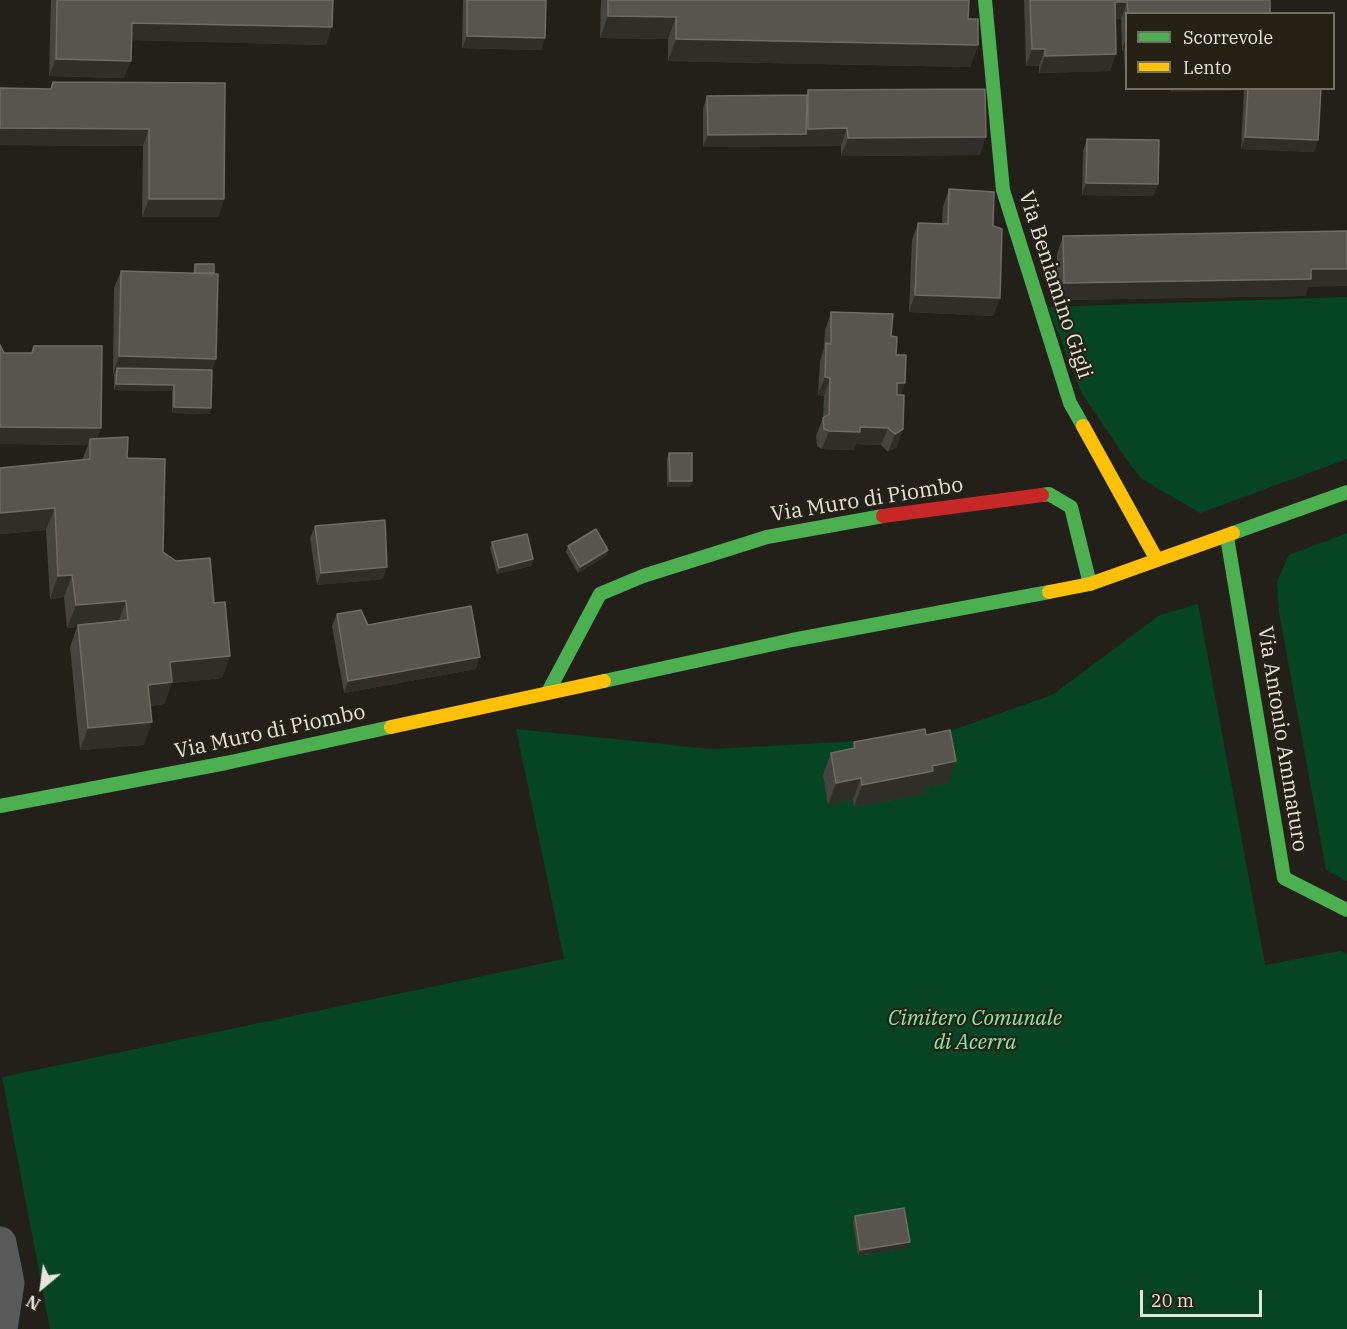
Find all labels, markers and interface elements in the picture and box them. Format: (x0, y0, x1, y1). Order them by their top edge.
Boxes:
legend (1125, 12, 1335, 90)
text: Scorrevole (1183, 26, 1273, 49)
text: Lento (1183, 56, 1231, 79)
street label: Via Beniamino Gigli (1013, 188, 1097, 382)
street label: Via Muro di Piombo (769, 472, 965, 528)
street label: Via Antonio Ammaturo (1252, 625, 1312, 853)
street label: Via Muro di Piombo (172, 699, 368, 765)
park label: Cimitero Comunale di Acerra (888, 1006, 1062, 1056)
north arrow (12, 1257, 72, 1317)
scale bar (1143, 1278, 1264, 1316)
text: 20 m (1151, 1289, 1194, 1312)
text: N (23, 1291, 44, 1315)

